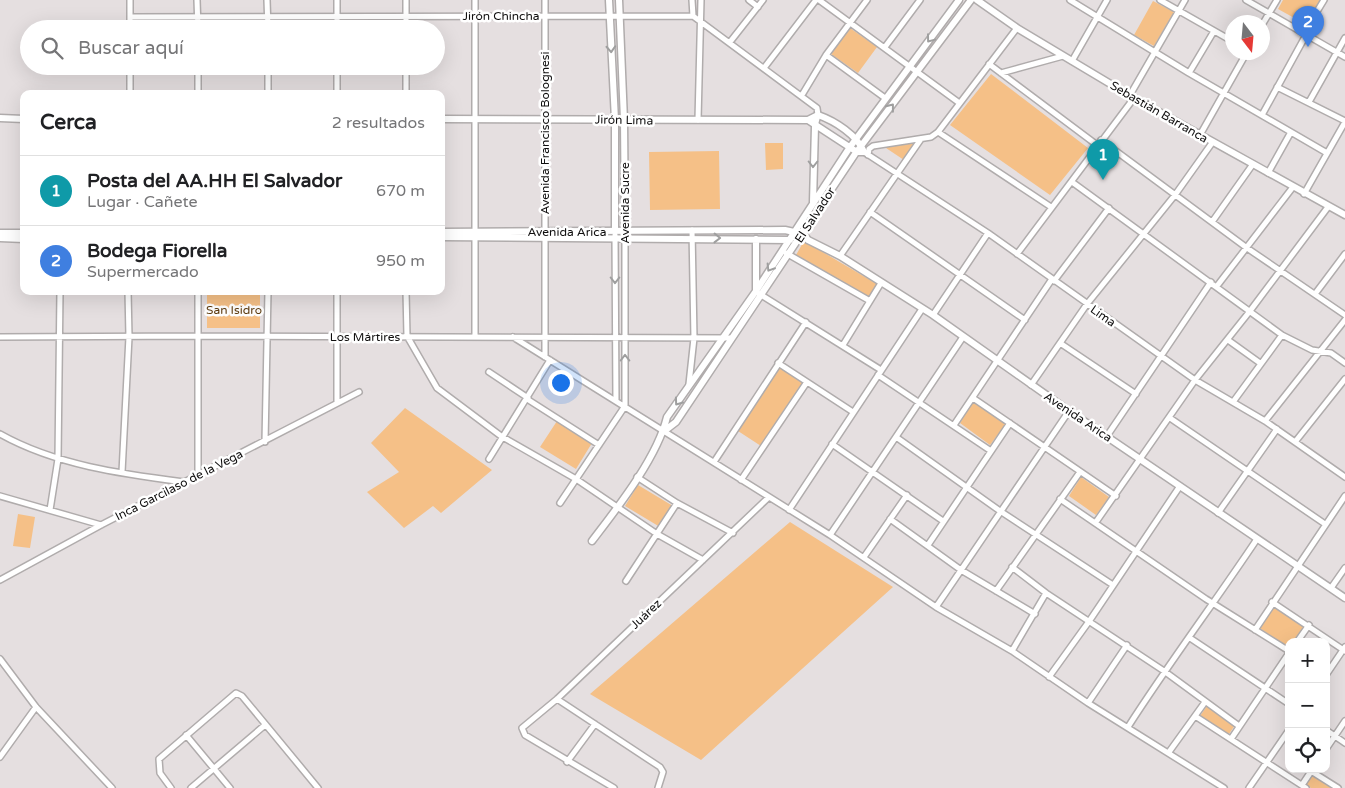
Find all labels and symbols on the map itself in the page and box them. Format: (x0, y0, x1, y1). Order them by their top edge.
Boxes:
pin: 2 (1292, 6, 1324, 47)
street label: Jirón Chincha (462, 9, 540, 23)
north arrow (1225, 15, 1270, 60)
one-way arrow (927, 33, 936, 43)
one-way arrow (606, 45, 617, 53)
street label: Avenida Francisco Bolognesi (538, 51, 552, 215)
street label: Sebastián Barranca (1108, 78, 1210, 146)
one-way arrow (886, 104, 894, 113)
street label: Jirón Lima (595, 112, 653, 128)
pin: 1 (1087, 139, 1119, 180)
one-way arrow (808, 160, 818, 168)
street label: Avenida Sucre (618, 162, 632, 244)
street label: El Salvador (792, 184, 838, 245)
street label: Avenida Arica (528, 225, 606, 239)
one-way arrow (714, 233, 722, 243)
one-way arrow (767, 262, 777, 271)
one-way arrow (610, 277, 620, 285)
street label: Lima (1088, 302, 1118, 330)
park label: San Isidro (206, 303, 262, 317)
street label: Los Mártires (330, 330, 401, 344)
one-way arrow (620, 353, 630, 361)
your location (548, 370, 574, 396)
street label: Avenida Arica (1041, 389, 1115, 445)
one-way arrow (675, 396, 685, 405)
street label: Inca Garcilaso de la Vega (113, 447, 245, 523)
street label: Juárez (628, 596, 664, 632)

